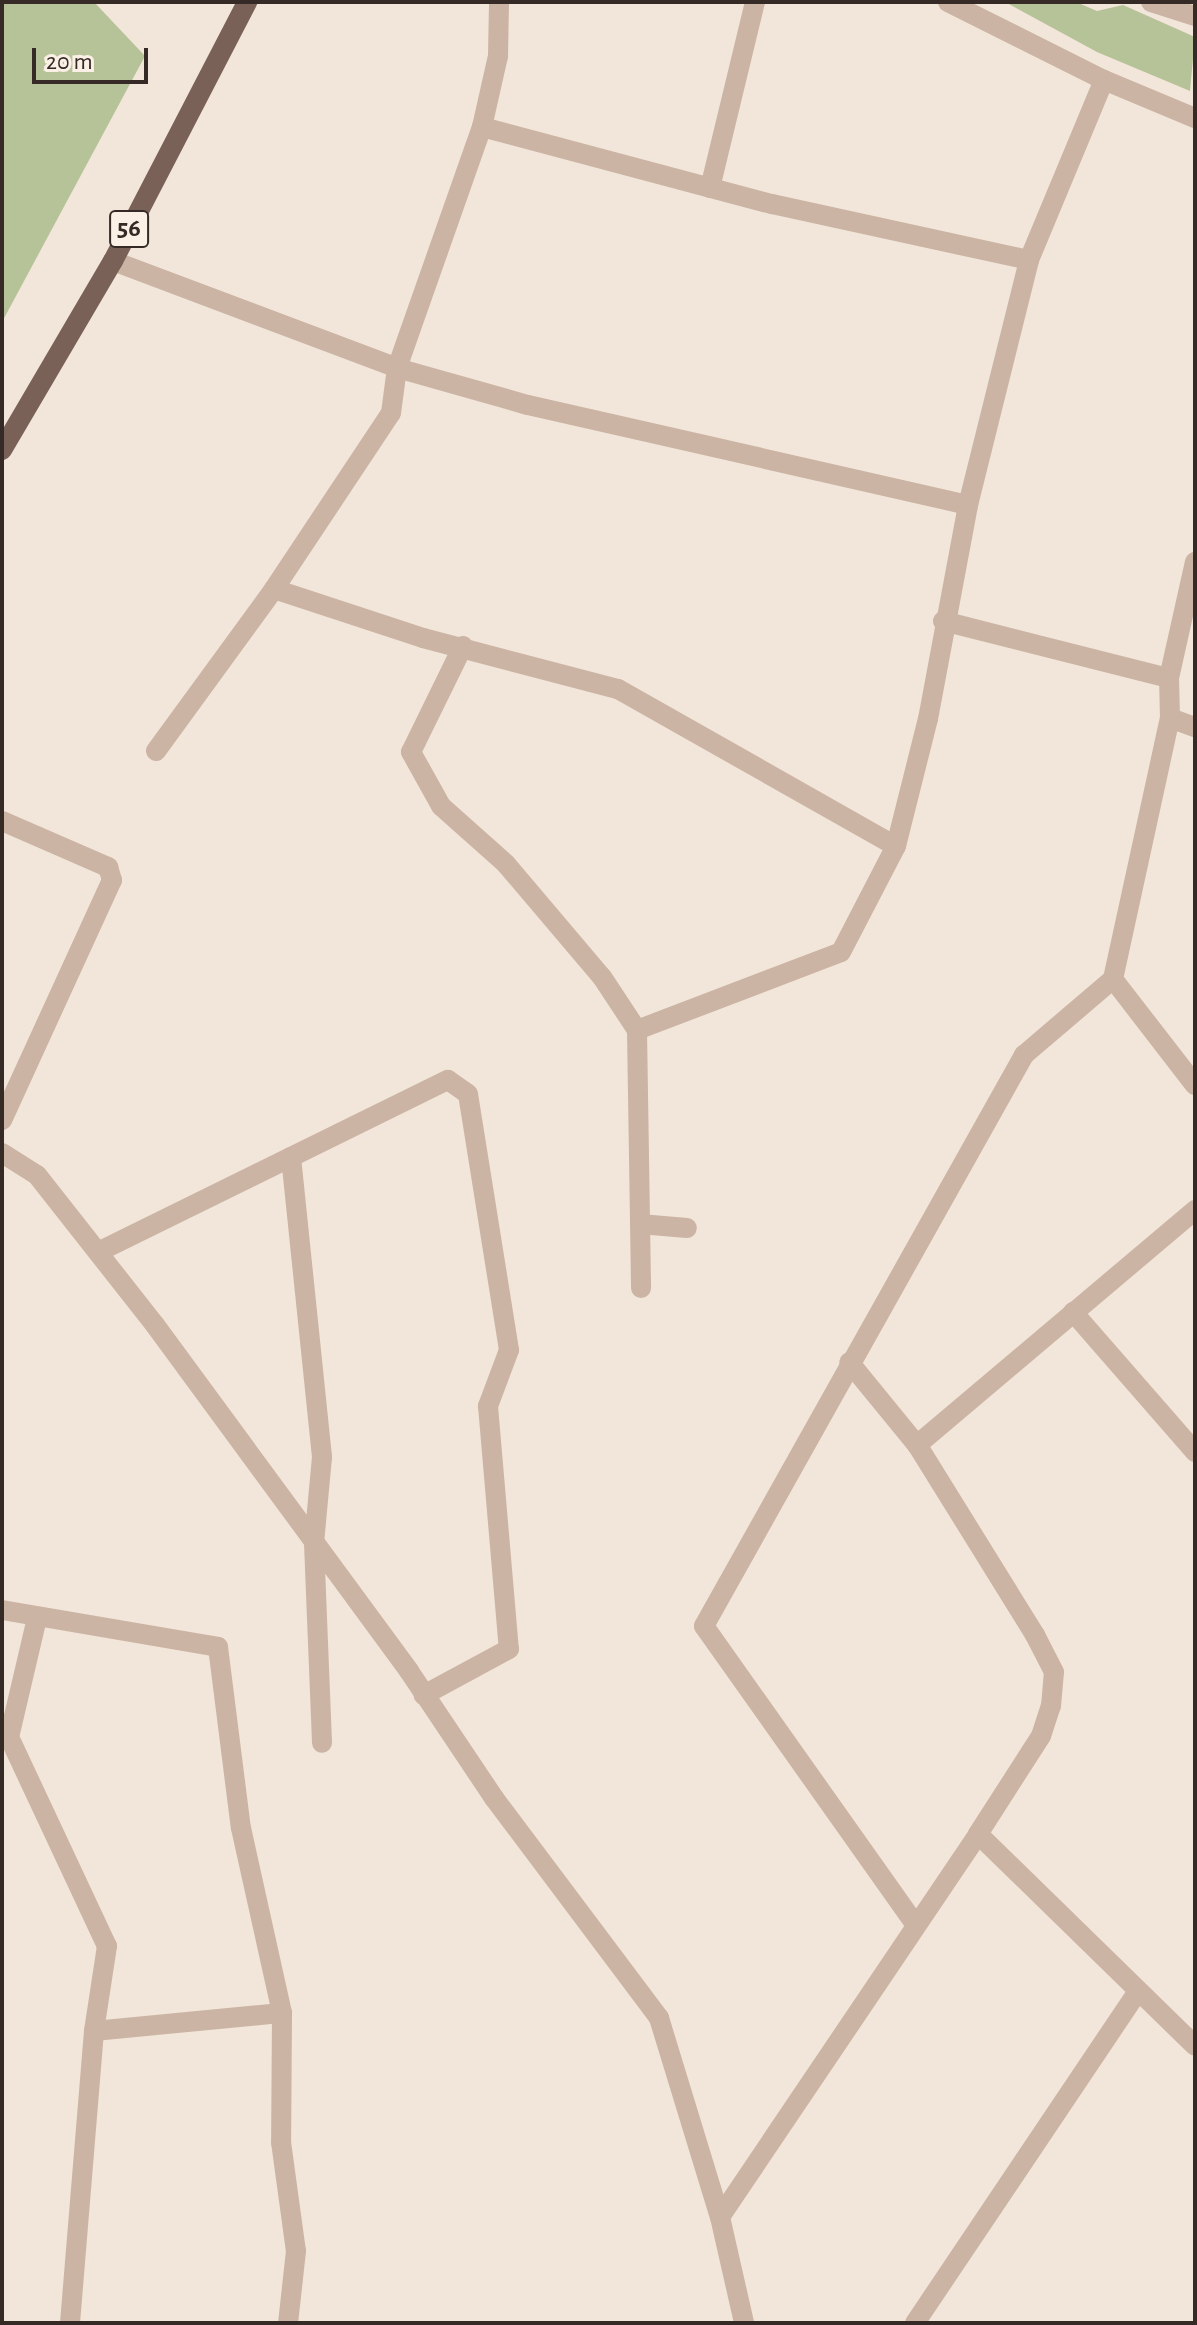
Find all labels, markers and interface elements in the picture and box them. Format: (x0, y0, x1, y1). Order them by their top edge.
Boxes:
scale bar (36, 32, 152, 82)
text: 20 m (46, 50, 93, 74)
road number: 56 (109, 207, 149, 251)

